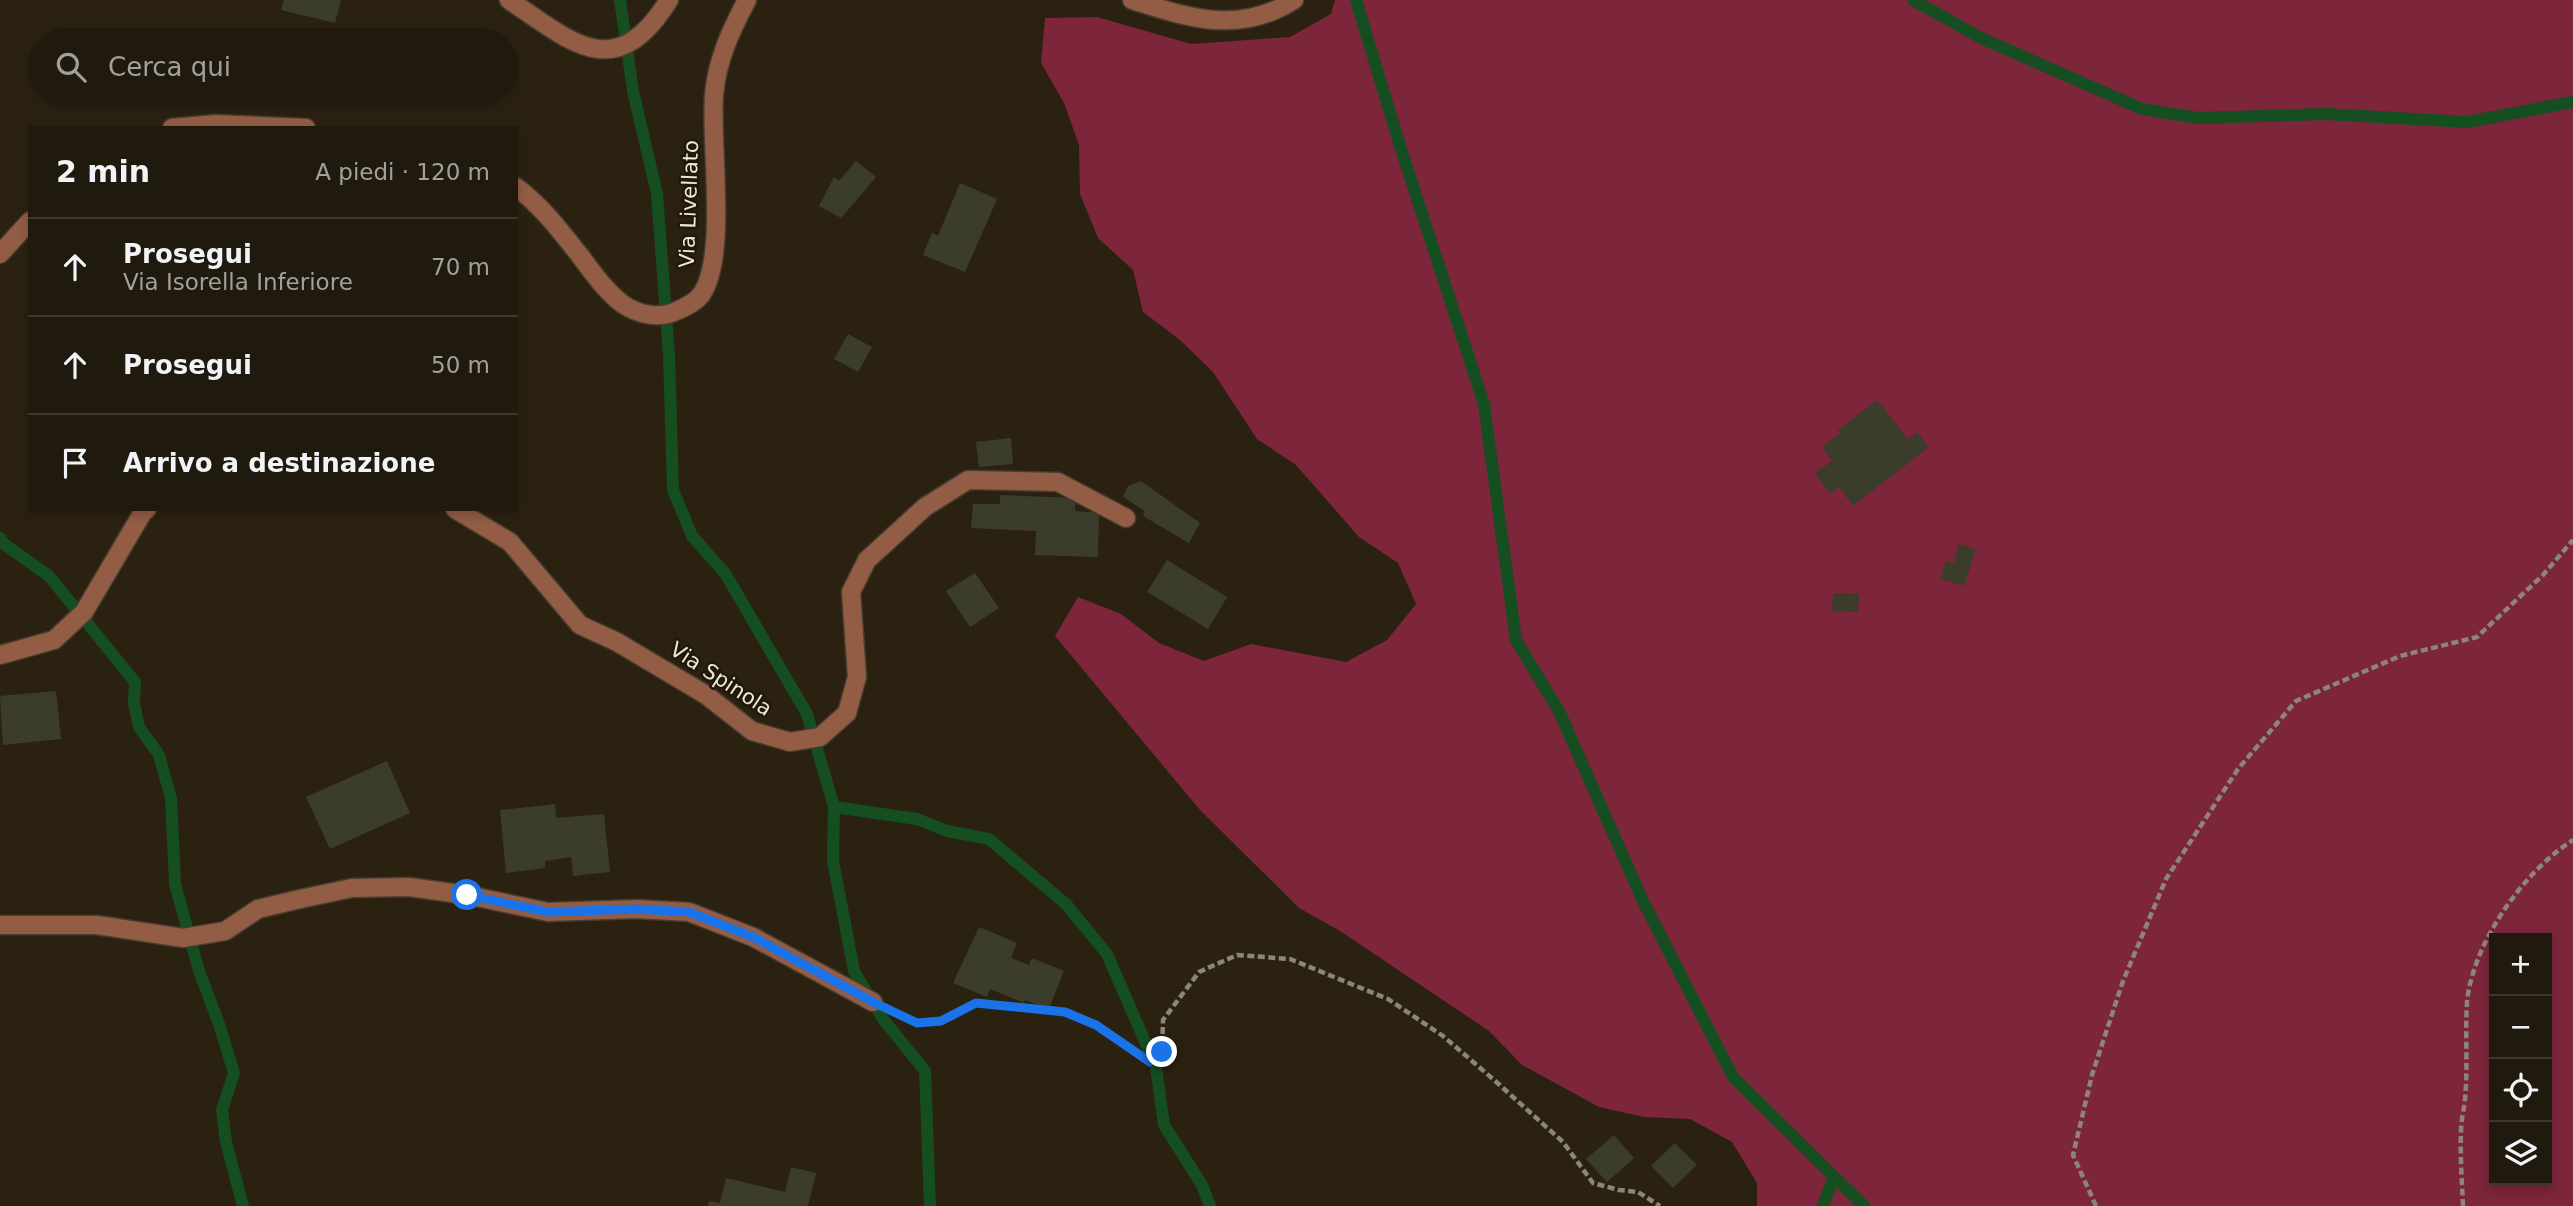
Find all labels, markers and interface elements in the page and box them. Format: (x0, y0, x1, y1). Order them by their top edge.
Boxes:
search box (28, 28, 518, 105)
icon: search (52, 48, 90, 86)
text: Cerca qui (108, 52, 231, 82)
street label: Via Livellato (675, 140, 703, 268)
text: 2 min (56, 154, 150, 189)
text: A piedi · 120 m (315, 159, 490, 185)
text: Prosegui (123, 239, 252, 269)
icon: ahead (56, 248, 94, 286)
text: 70 m (431, 254, 490, 280)
text: Via Isorella Inferiore (123, 269, 353, 295)
icon: ahead (56, 346, 94, 384)
text: Prosegui (123, 350, 252, 380)
text: 50 m (431, 352, 490, 378)
icon: arrive (56, 444, 94, 482)
text: Arrivo a destinazione (123, 448, 435, 478)
street label: Via Spinola (666, 637, 776, 721)
route start (451, 879, 482, 910)
map controls (2489, 933, 2552, 1185)
button: + (2489, 933, 2552, 996)
button: − (2489, 996, 2552, 1059)
route end (1146, 1036, 1177, 1067)
button: locate (2489, 1059, 2552, 1122)
button: layers (2489, 1122, 2552, 1185)

